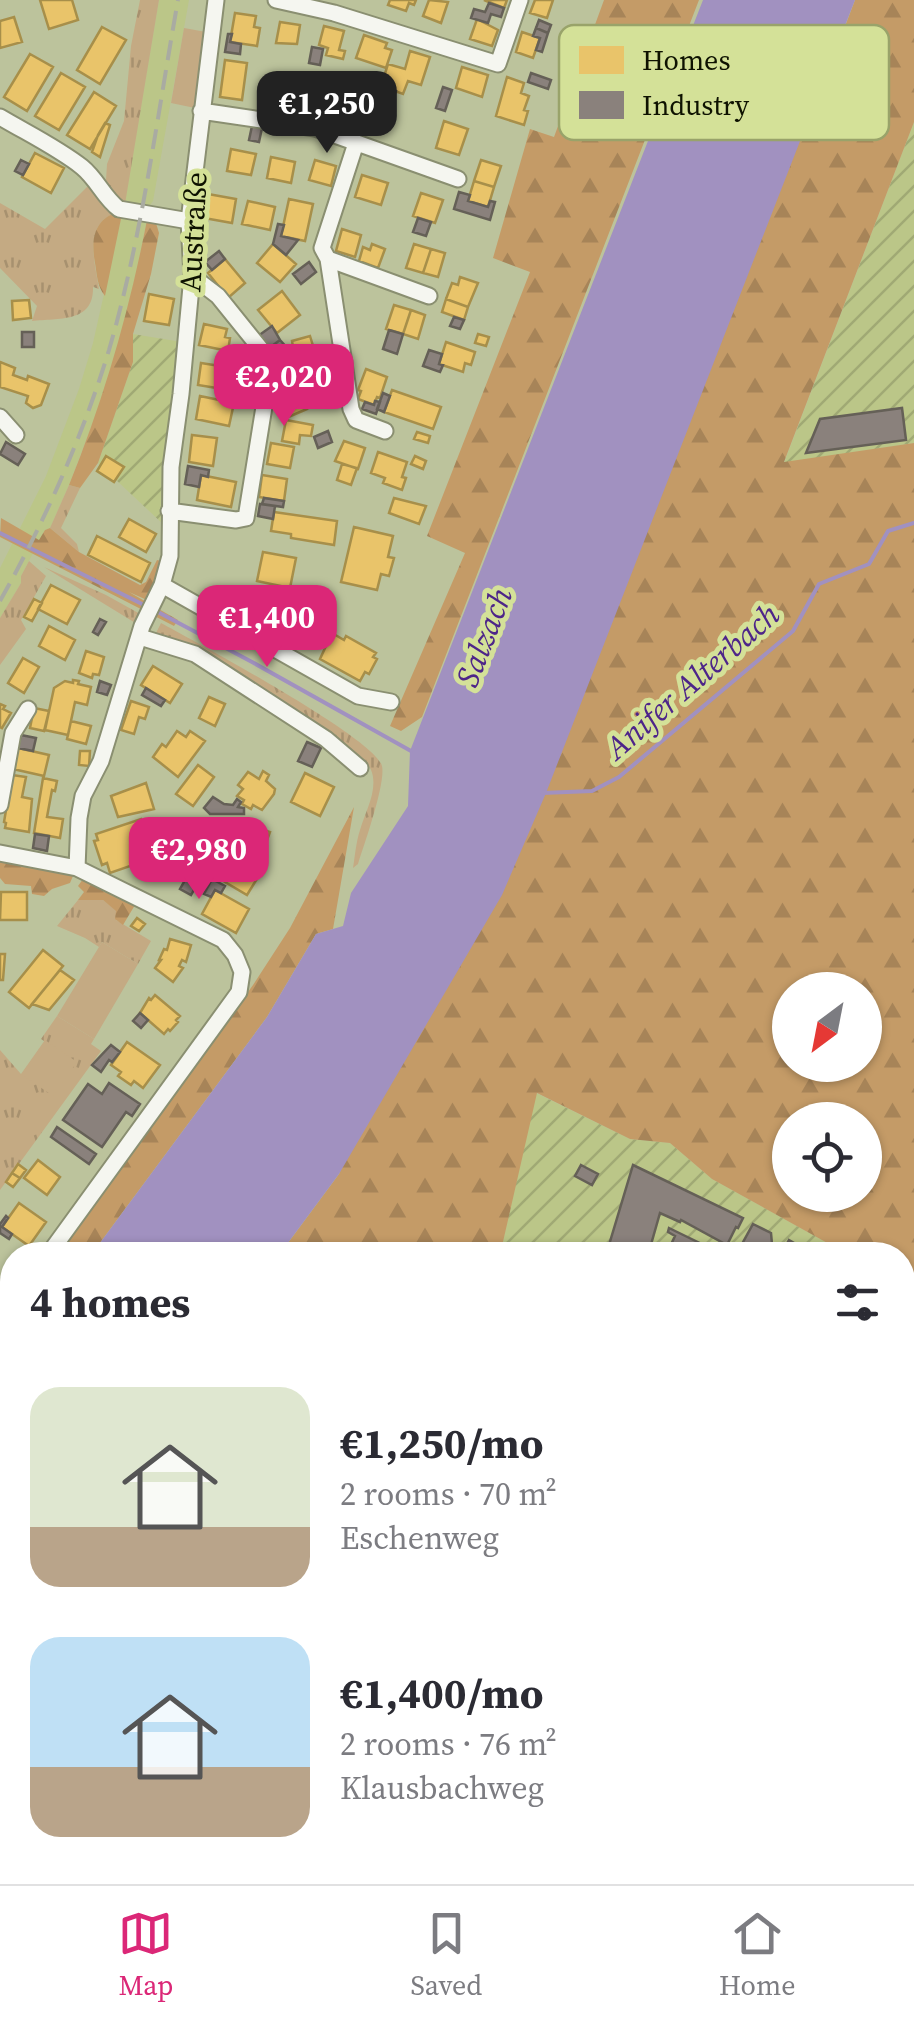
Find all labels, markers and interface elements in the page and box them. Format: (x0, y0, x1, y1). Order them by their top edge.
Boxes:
legend (559, 25, 889, 140)
text: Homes (642, 41, 731, 79)
pin: €1,250 (246, 71, 408, 156)
text: €1,250 (279, 81, 375, 125)
text: Industry (642, 86, 750, 124)
street label: Austraße (169, 171, 217, 293)
pin: €2,020 (203, 344, 365, 429)
text: €2,020 (236, 354, 332, 398)
water label: Salzach (445, 581, 523, 693)
pin: €1,400 (186, 585, 348, 670)
water label: Anifer Alterbach (594, 592, 789, 771)
text: €1,400 (219, 595, 315, 639)
pin: €2,980 (118, 817, 280, 902)
text: €2,980 (151, 827, 247, 871)
north arrow (772, 972, 882, 1082)
map controls (772, 972, 882, 1212)
button: locate (772, 1102, 882, 1212)
text: 4 homes (30, 1273, 190, 1331)
icon: filters (830, 1275, 885, 1330)
text: €1,250/mo (340, 1414, 543, 1472)
icon: home (110, 1427, 230, 1547)
text: 2 rooms · 70 m² (340, 1472, 557, 1516)
text: Eschenweg (340, 1516, 499, 1560)
text: €1,400/mo (340, 1664, 543, 1722)
icon: home (110, 1677, 230, 1797)
text: 2 rooms · 76 m² (340, 1722, 557, 1766)
text: Klausbachweg (340, 1766, 544, 1810)
tab: Map (118, 1906, 173, 2004)
tab: Saved (410, 1906, 482, 2004)
tab: Home (719, 1906, 796, 2004)

